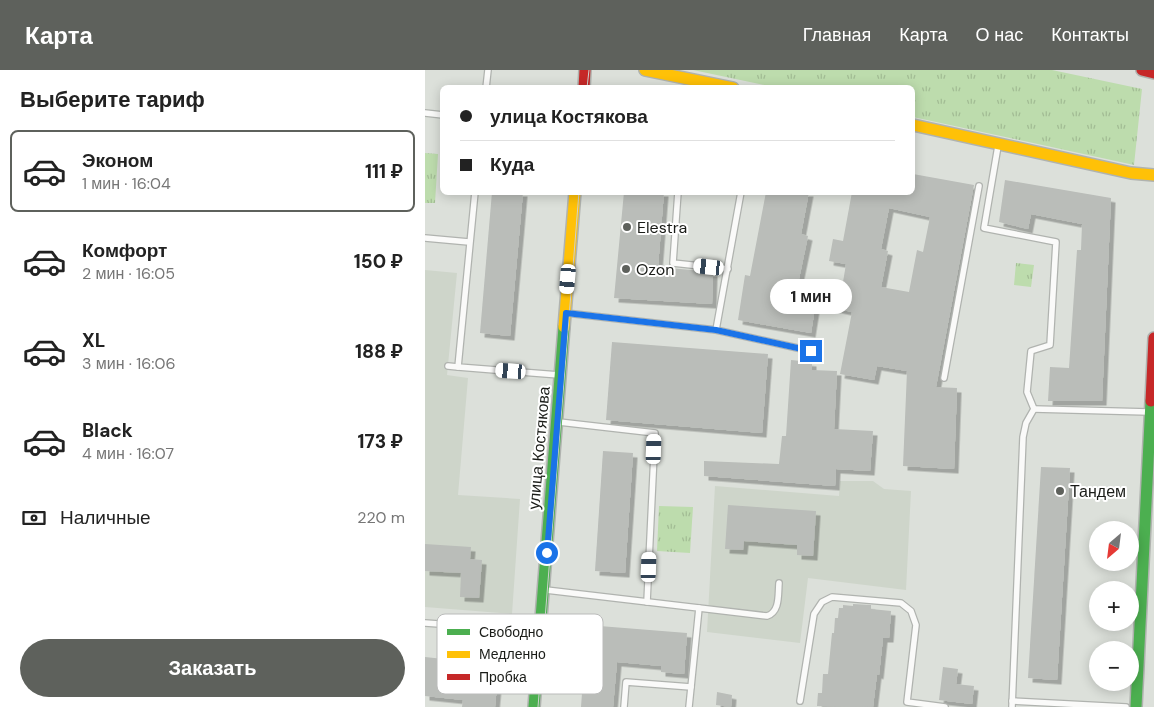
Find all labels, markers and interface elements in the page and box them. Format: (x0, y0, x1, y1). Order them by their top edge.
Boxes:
text: Карта (25, 20, 93, 51)
text: Главная (803, 23, 871, 47)
text: Карта (899, 23, 948, 47)
text: О нас (976, 23, 1023, 47)
text: Контакты (1051, 23, 1129, 47)
text: Выберите тариф (20, 85, 205, 114)
text: улица Костякова (490, 104, 648, 129)
text: Эконом (82, 148, 153, 173)
icon: car (22, 149, 67, 194)
text: Куда (490, 152, 534, 177)
text: 111 ₽ (365, 159, 403, 184)
text: 1 мин · 16:04 (82, 173, 171, 194)
place label: Elestra (637, 217, 687, 238)
marker: Elestra (621, 221, 633, 233)
text: Комфорт (82, 238, 167, 263)
icon: car (22, 239, 67, 284)
text: 150 ₽ (354, 249, 403, 274)
car (693, 258, 724, 276)
place label: Ozon (636, 259, 674, 280)
text: 2 мин · 16:05 (82, 263, 175, 284)
car (559, 263, 576, 295)
marker: Ozon (620, 263, 632, 275)
callout: 1 мин (770, 278, 852, 314)
text: 1 мин (791, 286, 831, 307)
text: XL (82, 328, 105, 353)
icon: car (22, 329, 67, 374)
text: 188 ₽ (355, 339, 403, 364)
route end (800, 340, 822, 362)
text: 3 мин · 16:06 (82, 353, 175, 374)
car (495, 362, 526, 380)
street label: улица Костякова (523, 385, 555, 511)
text: Black (82, 418, 133, 443)
icon: car (22, 419, 67, 464)
text: 173 ₽ (358, 429, 403, 454)
car (645, 434, 662, 464)
text: 4 мин · 16:07 (82, 443, 174, 464)
place label: Тандем (1070, 481, 1126, 502)
marker: Тандем (1054, 485, 1066, 497)
icon: cash (20, 504, 48, 532)
text: Наличные (60, 505, 151, 530)
text: 220 m (357, 507, 405, 528)
north arrow (1089, 521, 1139, 571)
map controls (1089, 521, 1139, 691)
route start (536, 542, 558, 564)
car (640, 552, 657, 582)
button: + (1089, 581, 1139, 631)
legend (437, 614, 603, 694)
text: Свободно (479, 623, 544, 641)
button: Заказать (20, 639, 405, 697)
button: − (1089, 641, 1139, 691)
text: Медленно (479, 645, 546, 663)
text: Пробка (479, 668, 527, 686)

